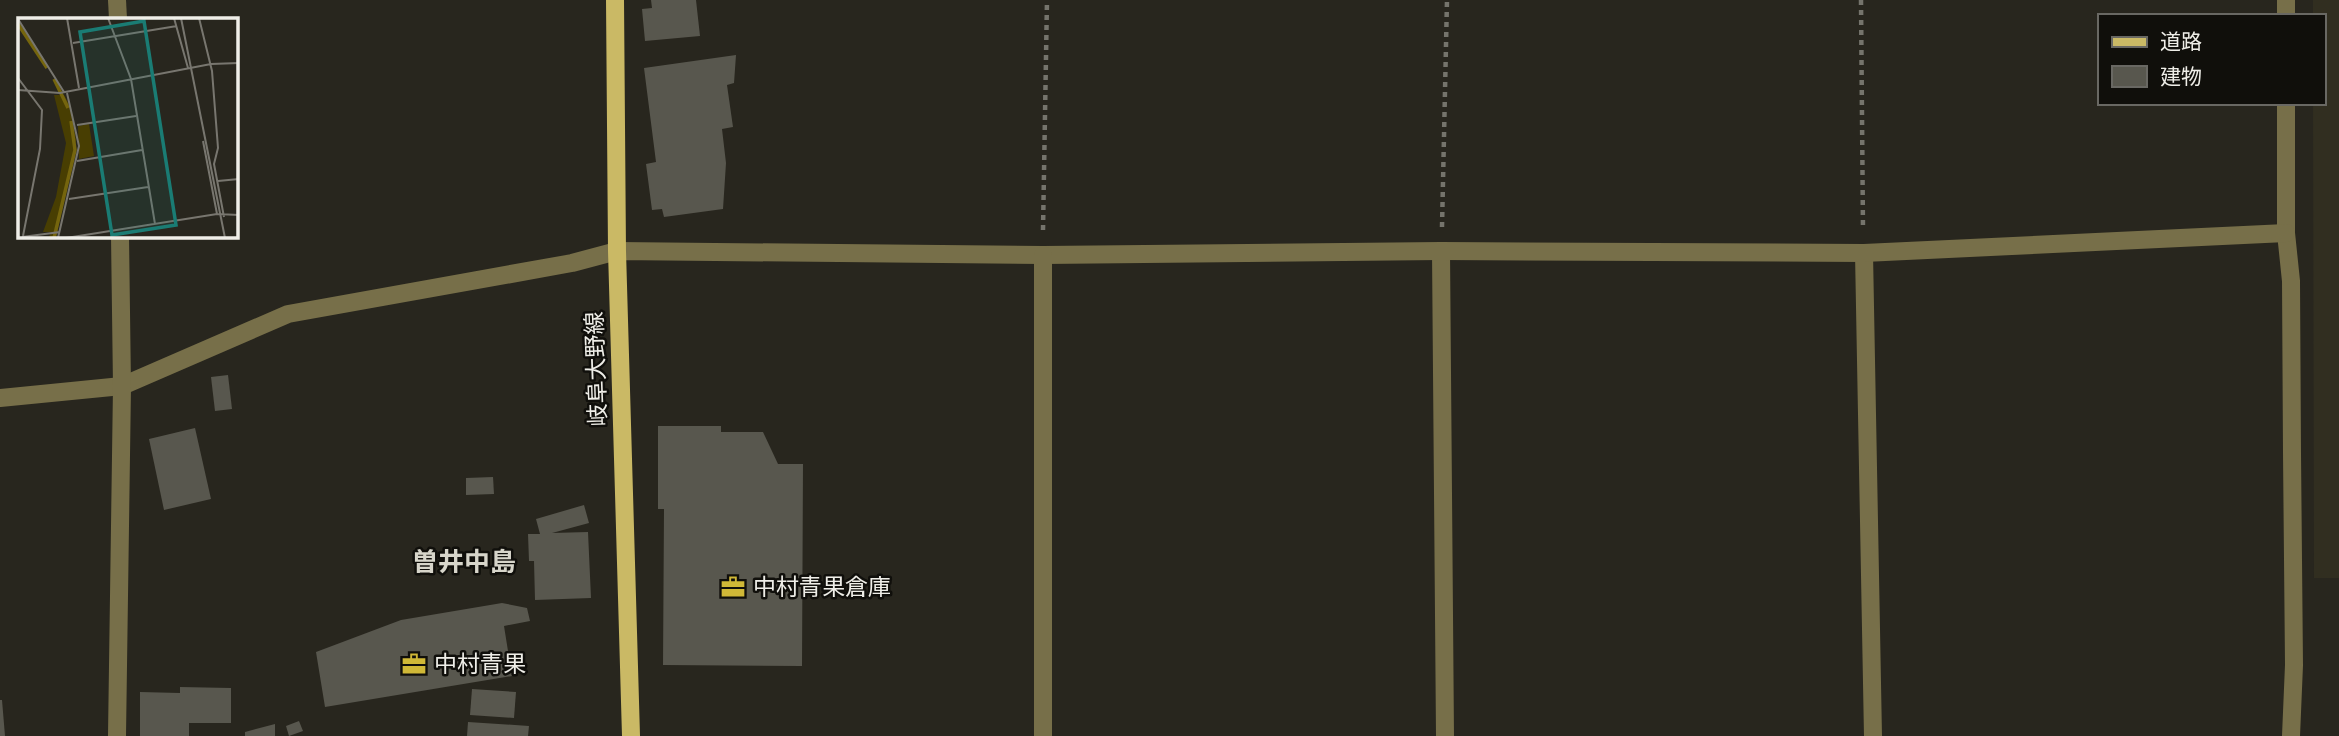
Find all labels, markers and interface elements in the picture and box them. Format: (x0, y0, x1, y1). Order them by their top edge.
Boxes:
legend (2098, 14, 2325, 105)
inset map (18, 18, 238, 238)
text: 道路 (2160, 28, 2202, 55)
text: 建物 (2160, 63, 2202, 90)
street label: 岐阜大野線 (579, 311, 613, 427)
district label: 曽井中島 (412, 545, 516, 579)
place label: 中村青果倉庫 (753, 572, 891, 602)
office icon: 中村青果倉庫 (719, 573, 747, 601)
place label: 中村青果 (434, 649, 526, 679)
office icon: 中村青果 (400, 650, 428, 678)

